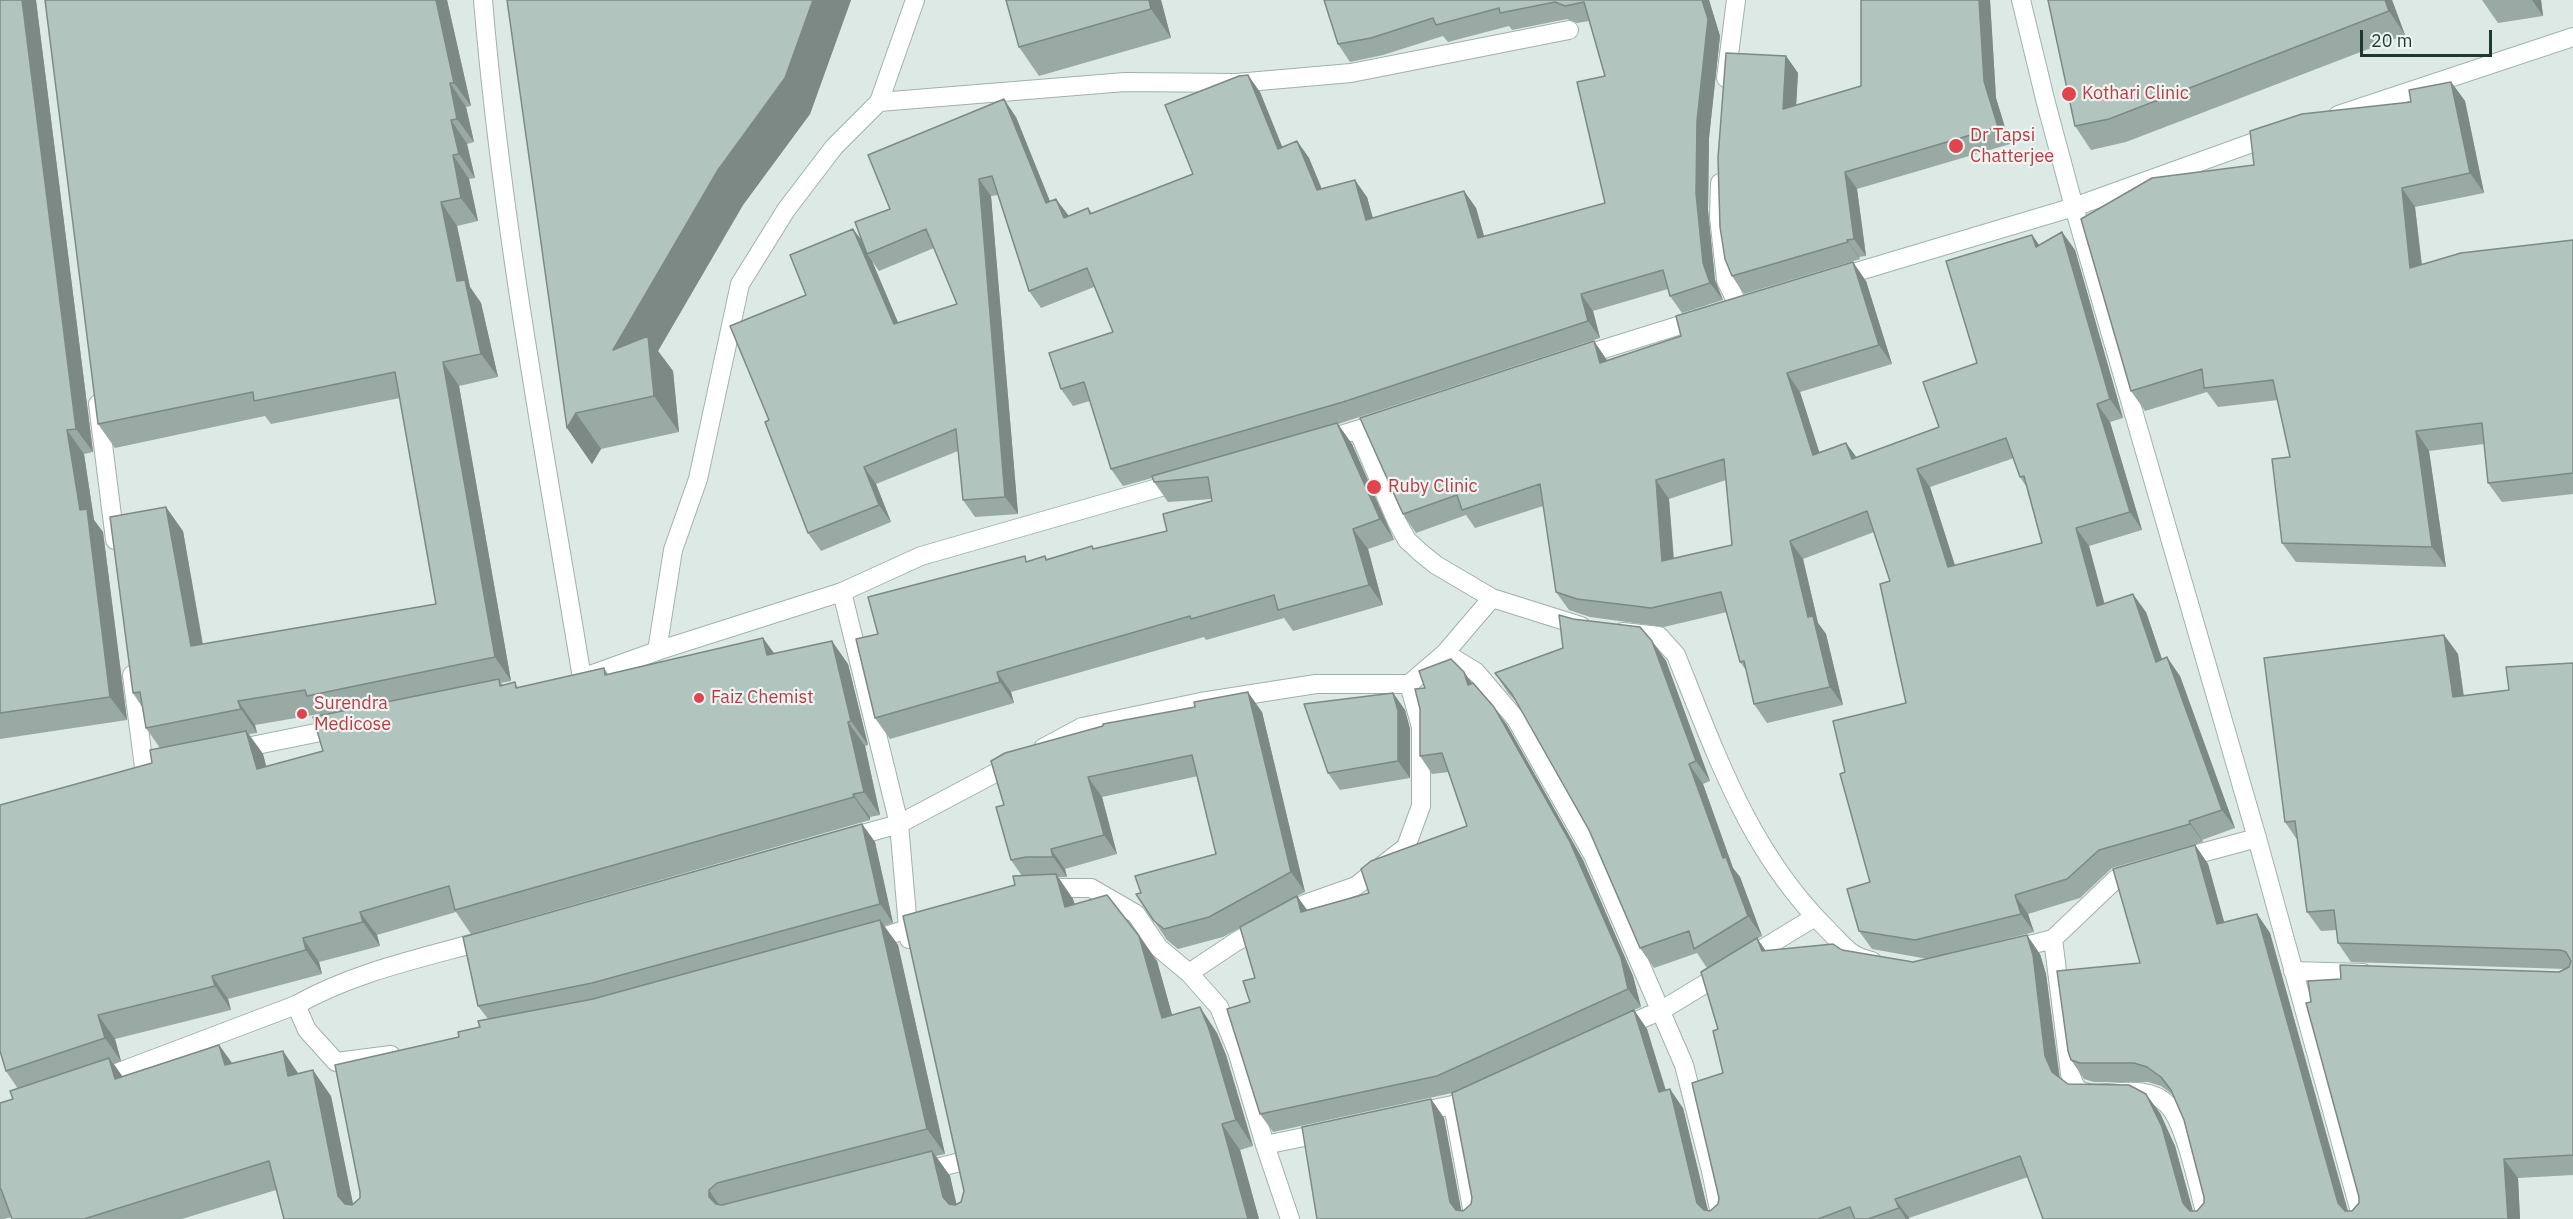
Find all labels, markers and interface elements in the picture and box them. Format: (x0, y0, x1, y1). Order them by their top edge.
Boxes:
scale bar (2363, 18, 2495, 56)
text: 20 m (2371, 29, 2413, 52)
place label: Kothari Clinic (2082, 83, 2189, 105)
marker: Kothari Clinic (2060, 85, 2078, 103)
place label: Dr Tapsi Chatterjee (1970, 125, 2054, 168)
marker: Dr Tapsi Chatterjee (1947, 137, 1965, 155)
place label: Ruby Clinic (1388, 476, 1478, 498)
marker: Ruby Clinic (1365, 478, 1383, 496)
place label: Faiz Chemist (711, 687, 814, 709)
marker: Faiz Chemist (692, 691, 706, 705)
place label: Surendra Medicose (314, 693, 391, 736)
marker: Surendra Medicose (295, 707, 309, 721)

